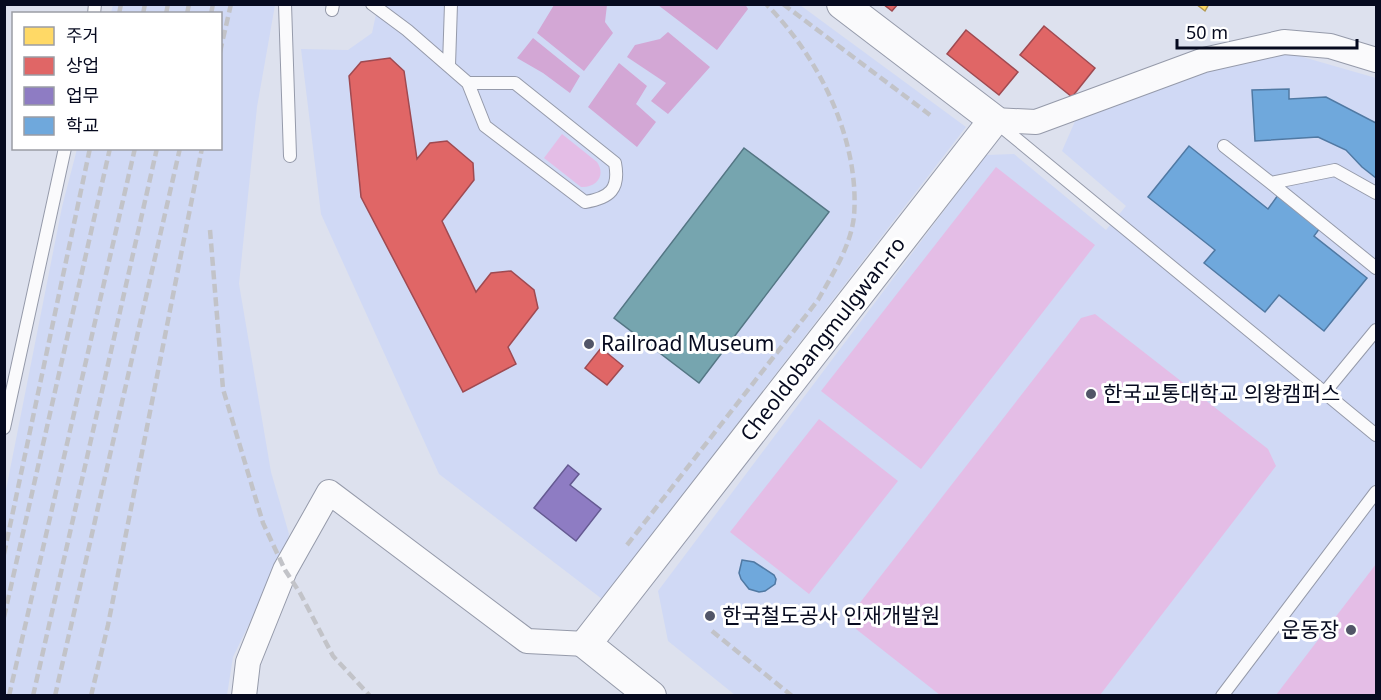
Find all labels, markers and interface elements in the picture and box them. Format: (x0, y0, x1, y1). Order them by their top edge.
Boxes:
legend (12, 12, 222, 150)
scale bar (1177, 12, 1357, 50)
text: 50 m (1186, 20, 1228, 44)
text: 주거 (66, 23, 99, 47)
text: 상업 (66, 53, 99, 77)
text: 업무 (66, 83, 99, 107)
text: 학교 (66, 113, 99, 137)
street label: Cheoldobangmulgwan-ro (733, 230, 911, 446)
place label: Railroad Museum (601, 329, 774, 357)
marker: Railroad Museum (582, 337, 596, 351)
place label: 한국교통대학교 의왕캠퍼스 (1103, 379, 1340, 407)
marker: 한국교통대학교 의왕캠퍼스 (1084, 387, 1098, 401)
place label: 한국철도공사 인재개발원 (722, 601, 940, 629)
marker: 한국철도공사 인재개발원 (703, 609, 717, 623)
place label: 운동장 (1281, 615, 1339, 643)
marker: 운동장 (1344, 623, 1358, 637)

